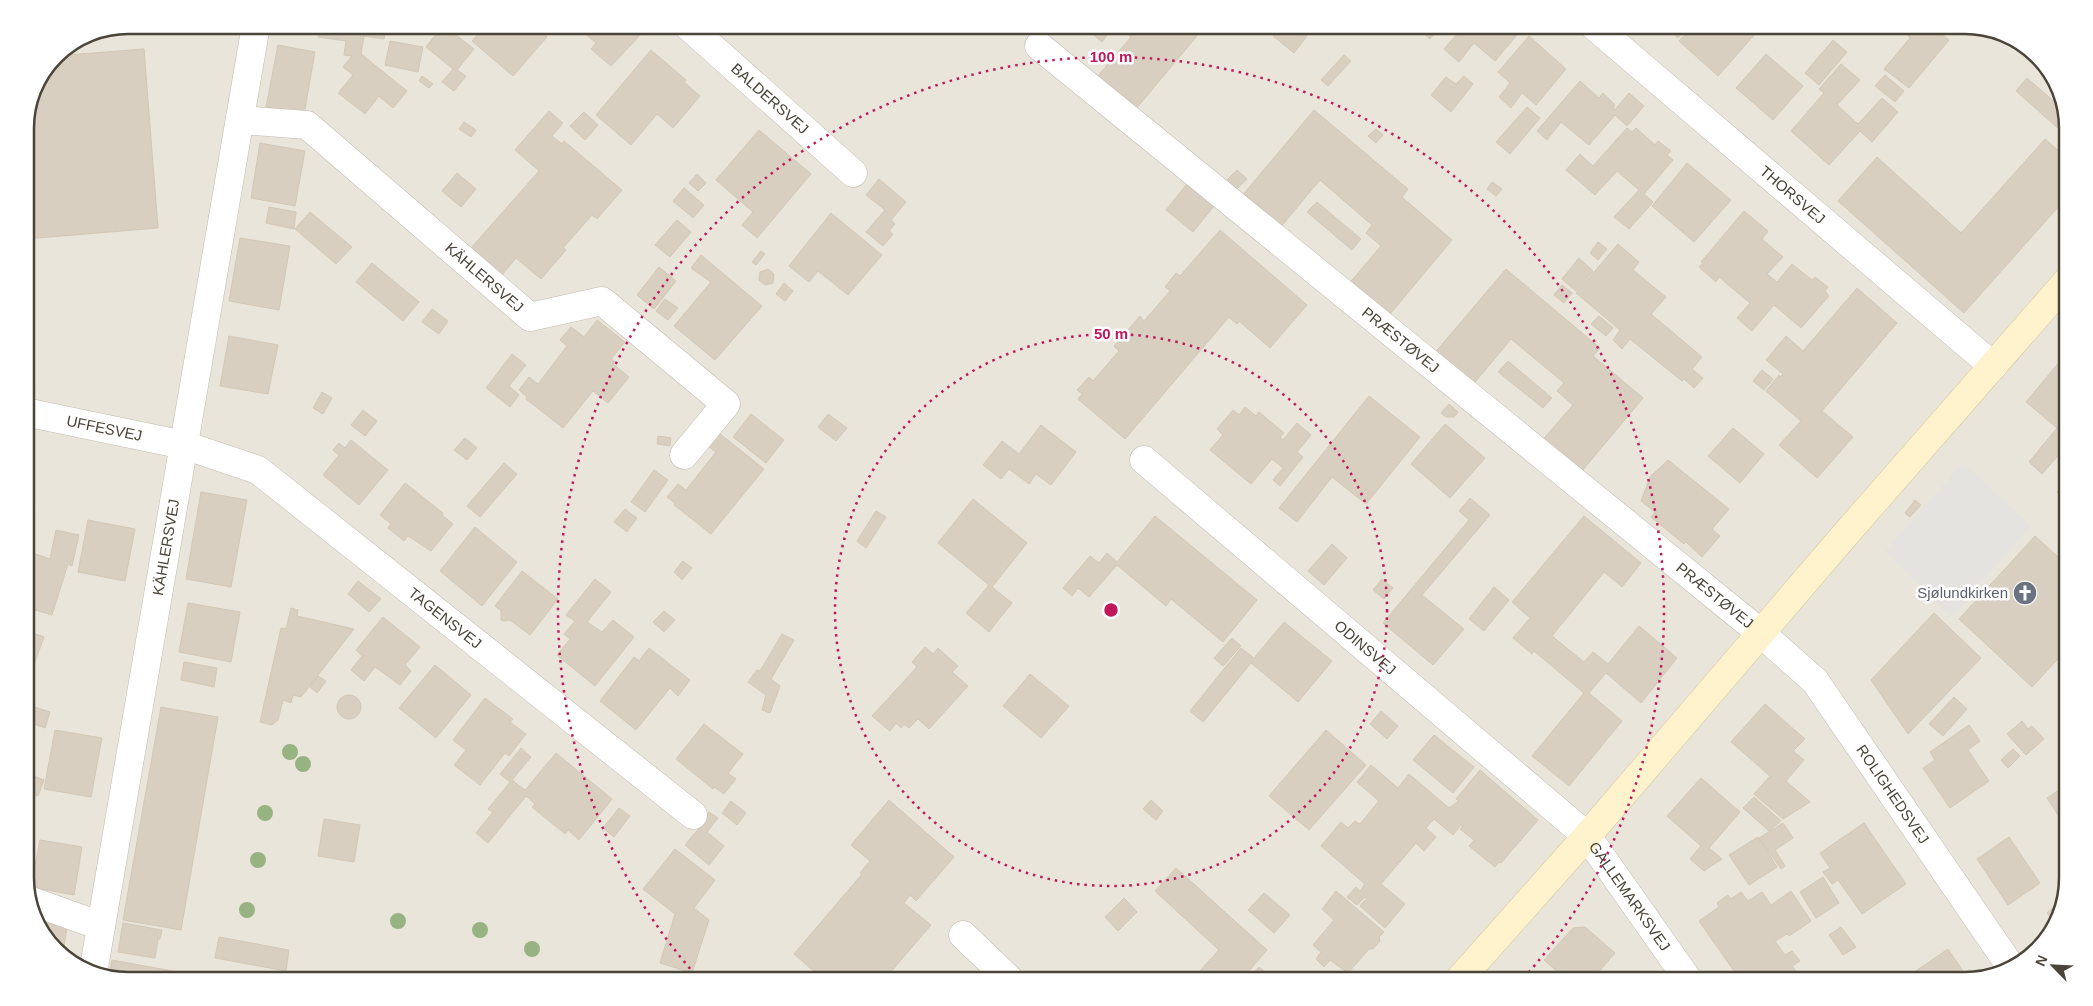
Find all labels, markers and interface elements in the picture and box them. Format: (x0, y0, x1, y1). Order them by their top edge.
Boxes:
text: 100 m (1090, 48, 1132, 65)
street label: BALDERSVEJ (728, 60, 812, 137)
street label: THORSVEJ (1757, 162, 1829, 227)
street label: KÄHLERSVEJ (442, 239, 527, 315)
street label: PRÆSTØVEJ (1359, 303, 1443, 376)
text: 50 m (1094, 325, 1128, 342)
street label: UFFESVEJ (65, 412, 144, 444)
street label: KÄHLERSVEJ (149, 498, 182, 597)
street label: PRÆSTØVEJ (1673, 559, 1757, 632)
church icon: Sjølundkirken (2012, 580, 2038, 606)
street label: TAGENSVEJ (405, 584, 485, 652)
place label: Sjølundkirken (1917, 584, 2008, 601)
centre of rings (1102, 601, 1120, 619)
street label: ODINSVEJ (1331, 617, 1400, 678)
street label: ROLIGHEDSVEJ (1853, 741, 1933, 847)
street label: GALLEMARKSVEJ (1586, 838, 1674, 954)
north arrow (2028, 941, 2078, 991)
text: N (2032, 953, 2050, 969)

